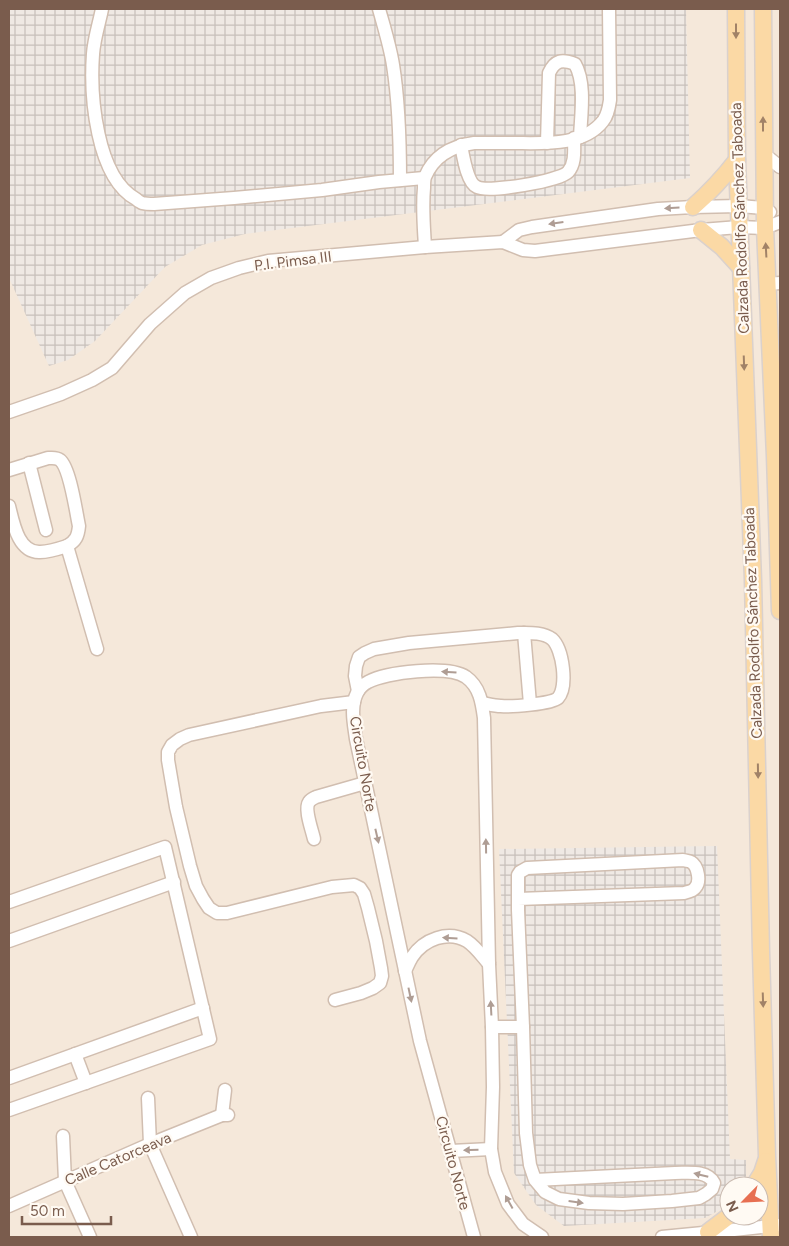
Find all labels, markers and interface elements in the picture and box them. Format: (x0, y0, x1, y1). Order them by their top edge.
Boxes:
one-way arrow (732, 23, 740, 39)
street label: Calzada Rodolfo Sánchez Taboada (727, 102, 753, 334)
one-way arrow (759, 116, 767, 132)
one-way arrow (664, 204, 680, 212)
one-way arrow (548, 219, 564, 227)
one-way arrow (761, 241, 769, 257)
street label: P.I. Pimsa III (253, 247, 333, 275)
one-way arrow (741, 356, 749, 372)
street label: Calzada Rodolfo Sánchez Taboada (740, 507, 766, 739)
one-way arrow (441, 668, 457, 676)
street label: Circuito Norte (346, 715, 380, 813)
one-way arrow (754, 763, 762, 779)
one-way arrow (373, 828, 381, 843)
one-way arrow (482, 838, 490, 854)
one-way arrow (442, 933, 458, 941)
one-way arrow (406, 987, 414, 1002)
one-way arrow (759, 993, 767, 1009)
one-way arrow (487, 1000, 495, 1016)
street label: Circuito Norte (432, 1114, 474, 1212)
street label: Calle Catorceava (62, 1128, 174, 1190)
one-way arrow (463, 1146, 479, 1154)
one-way arrow (694, 1171, 709, 1179)
north arrow (719, 1176, 769, 1226)
scale bar (22, 1194, 111, 1226)
one-way arrow (505, 1195, 513, 1210)
one-way arrow (568, 1198, 584, 1206)
text: N (723, 1198, 743, 1214)
text: 50 m (30, 1202, 65, 1220)

